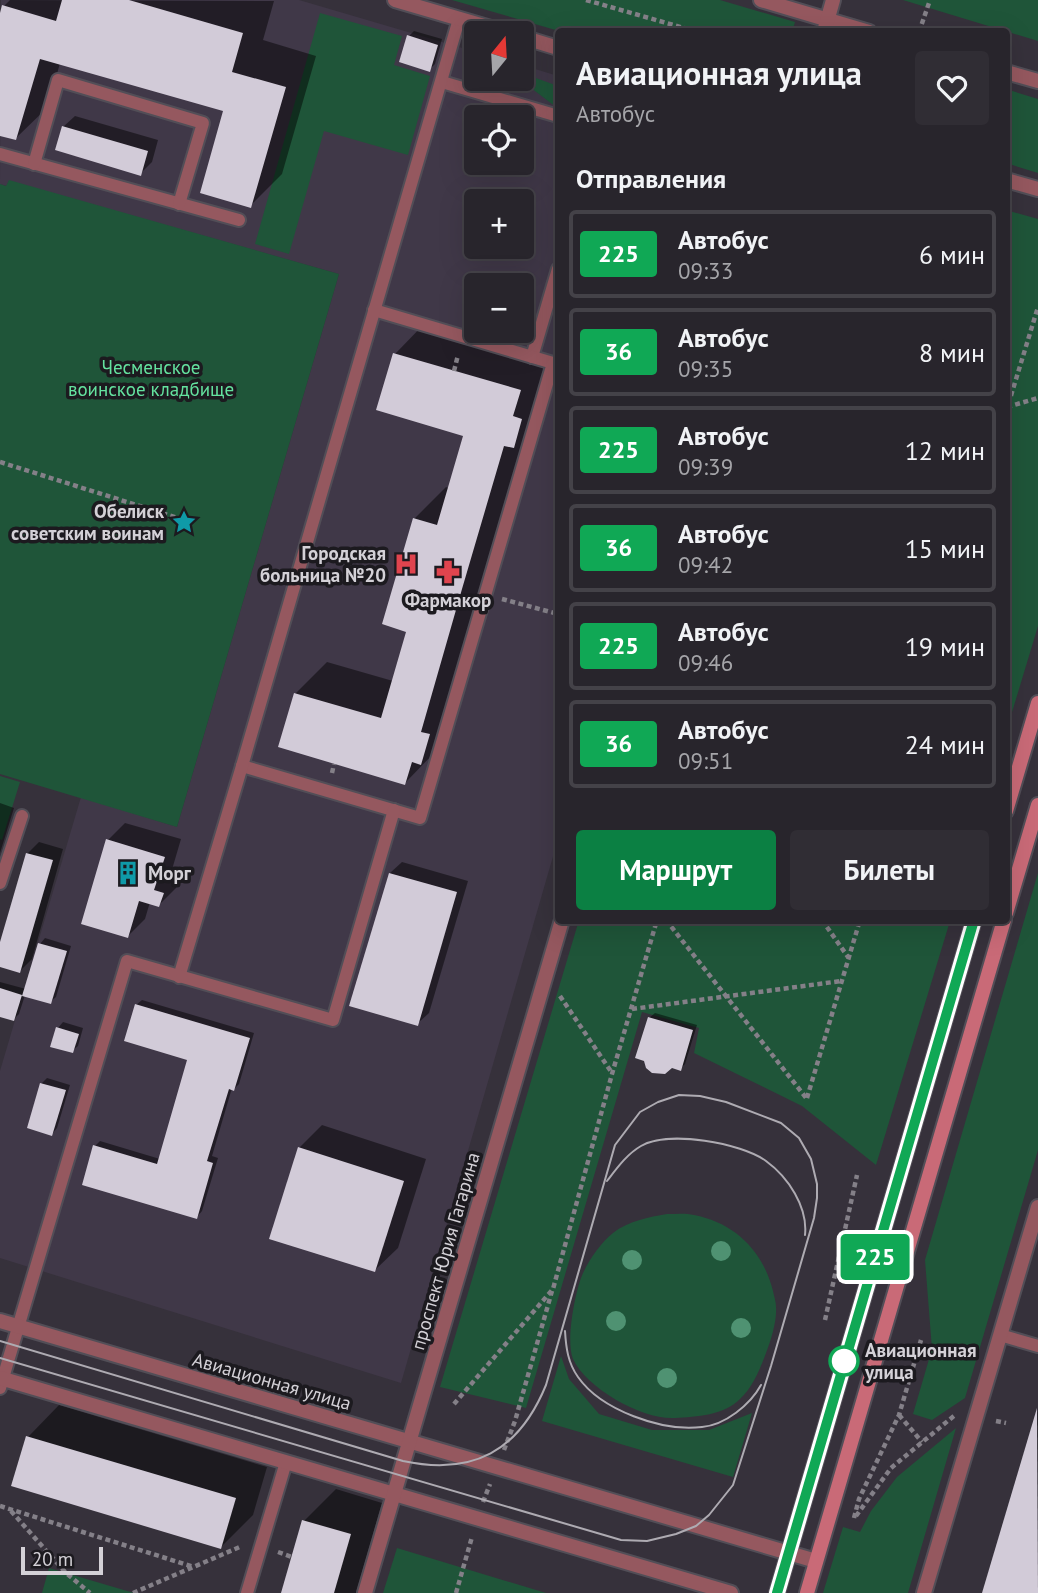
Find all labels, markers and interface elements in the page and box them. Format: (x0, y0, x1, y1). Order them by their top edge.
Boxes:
north arrow (464, 21, 534, 91)
map controls (464, 21, 534, 343)
text: Авиационная улица (576, 51, 862, 94)
button: heart (915, 51, 989, 125)
text: Автобус (576, 99, 655, 128)
button: locate (464, 105, 534, 175)
text: Отправления (576, 162, 726, 195)
button: + (464, 189, 534, 259)
text: Автобус (678, 223, 769, 256)
text: 225 (598, 238, 639, 269)
text: 6 мин (919, 238, 985, 271)
text: 09:33 (678, 256, 733, 285)
button: − (464, 273, 534, 343)
text: Автобус (678, 321, 769, 354)
text: 36 (605, 336, 632, 367)
text: 8 мин (919, 336, 985, 369)
text: 09:35 (678, 354, 733, 383)
park label: Чесменское воинское кладбище (68, 355, 234, 401)
text: Автобус (678, 419, 769, 452)
text: 225 (598, 434, 639, 465)
text: 12 мин (905, 434, 985, 467)
text: 09:39 (678, 452, 733, 481)
place label: Обелиск советским воинам (11, 499, 165, 545)
place icon: Обелиск советским воинам (170, 508, 198, 536)
text: Автобус (678, 517, 769, 550)
text: 36 (605, 532, 632, 563)
text: 15 мин (905, 532, 985, 565)
place label: Городская больница №20 (260, 541, 386, 587)
hospital icon: Городская больница №20 (392, 550, 420, 578)
text: 09:42 (678, 550, 733, 579)
pharmacy icon: Фармакор (434, 558, 462, 586)
place label: Фармакор (405, 588, 491, 612)
text: Автобус (678, 615, 769, 648)
text: 225 (598, 630, 639, 661)
text: 19 мин (905, 630, 985, 663)
text: 09:46 (678, 648, 733, 677)
text: Автобус (678, 713, 769, 746)
text: 36 (605, 728, 632, 759)
text: 24 мин (905, 728, 985, 761)
text: 09:51 (678, 746, 733, 775)
button: Маршрут (576, 830, 776, 910)
button: Билеты (790, 830, 989, 910)
building icon: Морг (114, 859, 142, 887)
place label: Морг (148, 861, 192, 885)
street label: проспект Юрия Гагарина (405, 1149, 485, 1353)
line badge: 225 (835, 1234, 915, 1280)
text: 225 (855, 1241, 895, 1272)
place label: Авиационная улица (864, 1338, 976, 1384)
marker: Авиационная улица (829, 1346, 859, 1376)
street label: Авиационная улица (190, 1347, 354, 1415)
scale bar (21, 1544, 103, 1576)
text: 20 m (32, 1547, 73, 1571)

